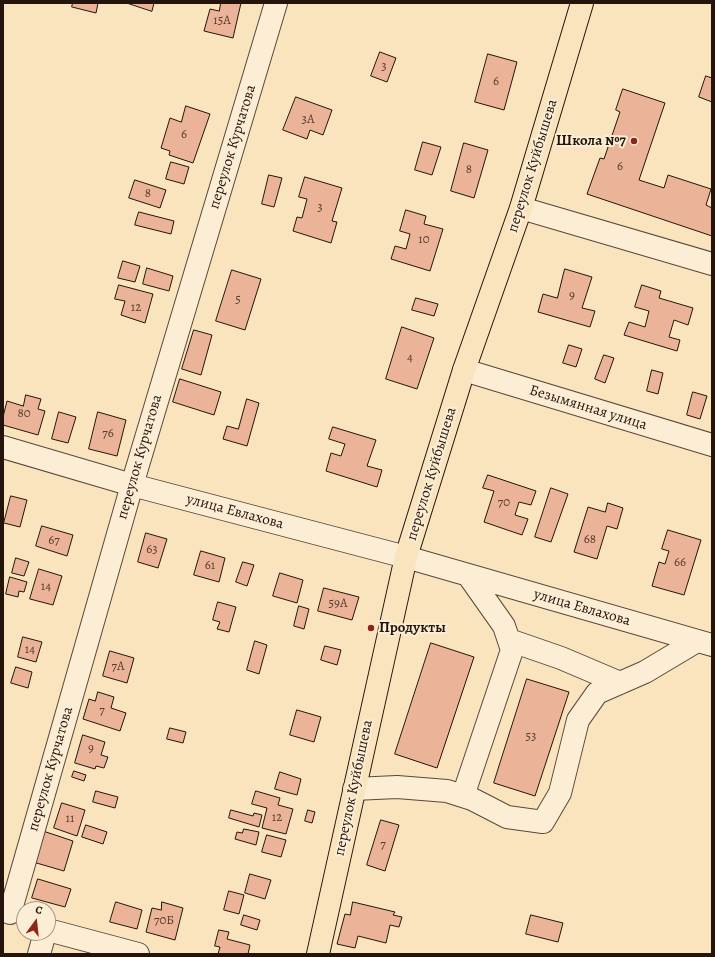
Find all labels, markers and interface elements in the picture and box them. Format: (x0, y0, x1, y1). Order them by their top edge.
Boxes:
house number: 15А (213, 13, 231, 29)
house number: 3 (381, 59, 387, 75)
house number: 6 (493, 74, 499, 90)
street label: переулок Курчатова (206, 83, 260, 211)
street label: переулок Куйбышева (504, 97, 562, 235)
house number: 3А (302, 112, 314, 128)
house number: 6 (181, 127, 187, 143)
place label: Школа №7 (556, 132, 626, 150)
marker: Школа №7 (629, 136, 639, 146)
house number: 6 (617, 159, 623, 175)
house number: 8 (466, 162, 472, 178)
house number: 8 (145, 186, 151, 202)
house number: 3 (317, 200, 323, 216)
house number: 10 (418, 232, 430, 248)
house number: 9 (569, 288, 575, 304)
house number: 5 (235, 292, 241, 308)
house number: 12 (131, 300, 141, 316)
house number: 4 (407, 350, 413, 366)
street label: Безымянная улица (527, 382, 649, 434)
street label: переулок Курчатова (114, 393, 166, 521)
street label: переулок Куйбышева (403, 405, 461, 543)
house number: 80 (17, 406, 31, 422)
house number: 76 (102, 426, 114, 442)
street label: улица Евлахова (184, 490, 286, 534)
house number: 70 (498, 495, 510, 511)
house number: 68 (584, 532, 596, 548)
house number: 67 (48, 533, 60, 549)
house number: 63 (146, 542, 158, 558)
house number: 66 (674, 555, 686, 571)
house number: 61 (205, 558, 215, 574)
house number: 14 (41, 579, 51, 595)
street label: улица Евлахова (532, 586, 632, 630)
house number: 59А (328, 596, 348, 612)
place label: Продукты (379, 619, 446, 637)
marker: Продукты (366, 623, 376, 633)
house number: 14 (25, 642, 35, 658)
house number: 7А (111, 659, 125, 675)
house number: 7 (99, 703, 105, 719)
street label: переулок Курчатова (25, 705, 77, 833)
street label: переулок Куйбышева (331, 718, 377, 858)
house number: 53 (526, 729, 536, 745)
house number: 9 (88, 741, 94, 757)
house number: 12 (272, 810, 282, 826)
house number: 11 (66, 811, 74, 827)
house number: 7 (380, 837, 386, 853)
north arrow (16, 901, 56, 941)
text: С (34, 902, 44, 918)
house number: 70Б (154, 913, 174, 929)

